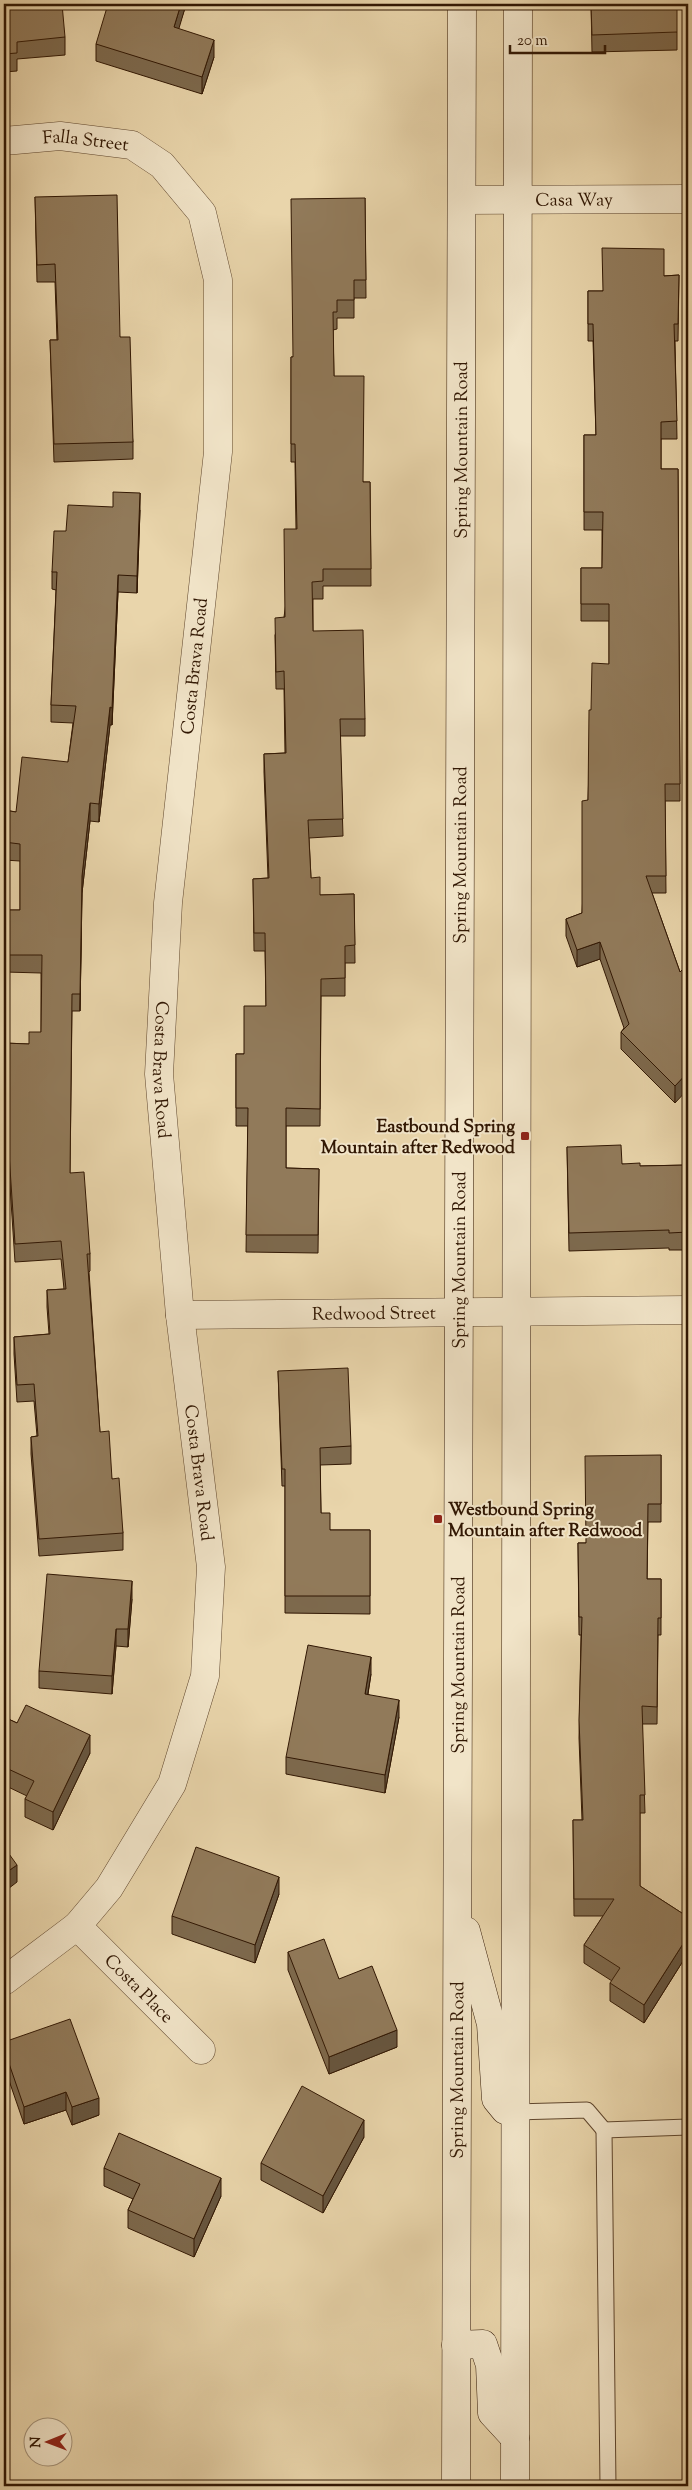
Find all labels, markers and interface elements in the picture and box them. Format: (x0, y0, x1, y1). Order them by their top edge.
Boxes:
scale bar (510, 22, 604, 54)
text: 20 m (517, 31, 548, 52)
street label: Falla Street (42, 125, 130, 159)
street label: Casa Way (535, 188, 613, 215)
street label: Spring Mountain Road (450, 361, 476, 539)
street label: Costa Brava Road (176, 597, 216, 736)
street label: Spring Mountain Road (449, 766, 475, 944)
street label: Costa Brava Road (144, 1000, 176, 1140)
place label: Eastbound Spring Mountain after Redwood (321, 1115, 516, 1162)
marker: Eastbound Spring Mountain after Redwood (519, 1130, 531, 1142)
street label: Spring Mountain Road (448, 1171, 474, 1349)
street label: Redwood Street (312, 1301, 436, 1329)
street label: Costa Brava Road (176, 1403, 219, 1543)
place label: Westbound Spring Mountain after Redwood (448, 1498, 643, 1545)
marker: Westbound Spring Mountain after Redwood (432, 1513, 444, 1525)
street label: Spring Mountain Road (447, 1576, 473, 1754)
street label: Costa Place (97, 1949, 178, 2030)
street label: Spring Mountain Road (446, 1981, 472, 2159)
north arrow (22, 2418, 72, 2468)
text: N (27, 2436, 47, 2448)

